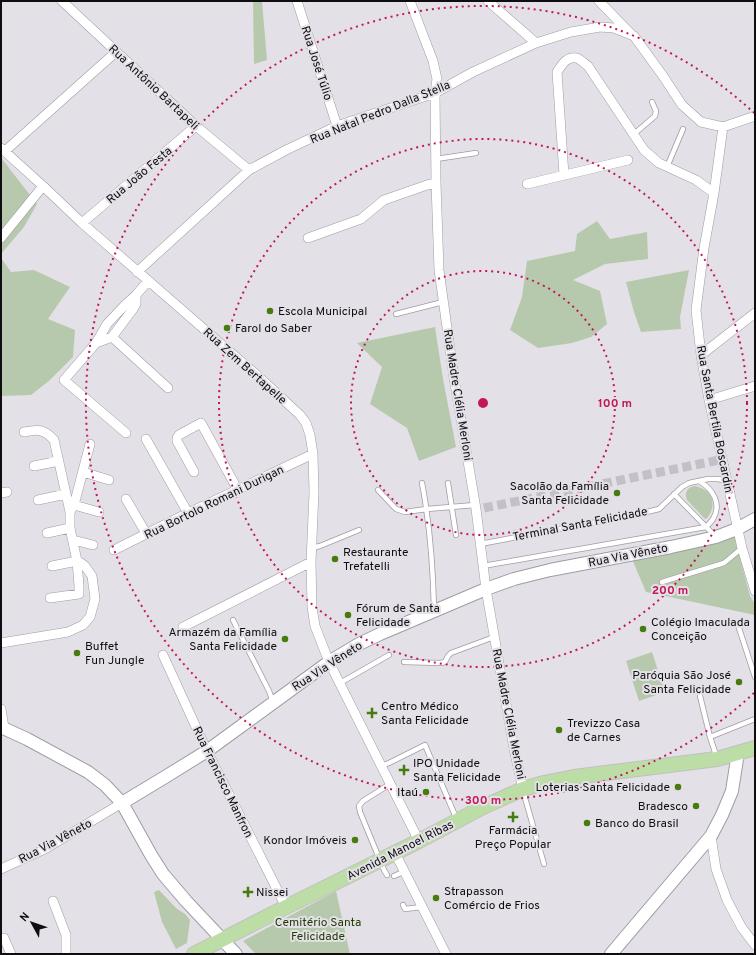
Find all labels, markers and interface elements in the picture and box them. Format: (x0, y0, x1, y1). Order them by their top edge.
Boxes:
street label: Rua José Túlio (296, 24, 336, 103)
street label: Rua Antônio Bartapeli (105, 42, 202, 134)
street label: Rua Natal Pedro Dalla Stella (308, 77, 453, 148)
street label: Rua João Festa (103, 144, 176, 208)
place label: Escola Municipal (278, 304, 367, 320)
marker: Escola Municipal (265, 306, 275, 316)
place label: Farol do Saber (235, 321, 313, 337)
marker: Farol do Saber (222, 323, 232, 333)
street label: Rua Zem Bertapelle (199, 325, 290, 409)
street label: Rua Madre Clélia Merloni (439, 328, 475, 462)
street label: Rua Santa Bertila Boscardin (692, 344, 736, 494)
centre of rings (476, 396, 490, 410)
text: 100 m (598, 396, 632, 412)
street label: Rua Bortolo Romani Durigan (142, 462, 287, 544)
place label: Sacolão da Família Santa Felicidade (510, 479, 609, 509)
marker: Sacolão da Família Santa Felicidade (612, 488, 622, 498)
street label: Terminal Santa Felicidade (511, 504, 649, 546)
street label: Rua Via Vêneto (587, 540, 670, 572)
place label: Restaurante Trefatelli (343, 545, 408, 575)
marker: Restaurante Trefatelli (330, 554, 340, 564)
text: 200 m (652, 583, 688, 599)
place label: Fórum de Santa Felicidade (356, 601, 440, 631)
marker: Fórum de Santa Felicidade (343, 610, 353, 620)
place label: Colégio Imaculada Conceição (651, 615, 750, 645)
marker: Colégio Imaculada Conceição (638, 624, 648, 634)
place label: Armazém da Família Santa Felicidade (168, 625, 277, 655)
marker: Armazém da Família Santa Felicidade (280, 634, 290, 644)
street label: Rua Via Vêneto (289, 638, 366, 696)
place label: Buffet Fun Jungle (85, 639, 144, 669)
street label: Rua Madre Clélia Merloni (487, 647, 529, 781)
marker: Buffet Fun Jungle (72, 648, 82, 658)
place label: Paróquia São José Santa Felicidade (632, 668, 731, 698)
marker: Paróquia São José Santa Felicidade (734, 677, 744, 687)
place label: Centro Médico Santa Felicidade (381, 699, 469, 729)
marker: Centro Médico Santa Felicidade (366, 707, 378, 719)
place label: Trevizzo Casa de Carnes (567, 716, 640, 746)
street label: Rua Francisco Manfron (188, 724, 256, 841)
marker: Trevizzo Casa de Carnes (554, 725, 564, 735)
place label: IPO Unidade Santa Felicidade (413, 756, 501, 786)
marker: IPO Unidade Santa Felicidade (398, 764, 410, 776)
place label: Loterias Santa Felicidade (536, 780, 670, 796)
marker: Loterias Santa Felicidade (673, 782, 683, 792)
place label: Itaú (397, 785, 418, 801)
marker: Itaú (421, 787, 431, 797)
text: 300 m (465, 793, 501, 809)
place label: Bradesco (638, 799, 688, 815)
marker: Bradesco (691, 801, 701, 811)
marker: Farmácia Preço Popular (508, 812, 518, 822)
street label: Rua Via Vêneto (16, 816, 95, 868)
place label: Banco do Brasil (595, 816, 679, 832)
street label: Avenida Manoel Ribas (344, 817, 457, 885)
marker: Banco do Brasil (582, 818, 592, 828)
place label: Farmácia Preço Popular (475, 823, 551, 853)
place label: Kondor Imóveis (263, 833, 347, 849)
marker: Kondor Imóveis (350, 835, 360, 845)
place label: Strapasson Comércio de Frios (444, 884, 540, 914)
place label: Nissei (256, 885, 288, 901)
marker: Nissei (243, 887, 253, 897)
marker: Strapasson Comércio de Frios (431, 893, 441, 903)
north arrow (12, 903, 52, 943)
text: N (17, 910, 33, 925)
park label: Cemitério Santa Felicidade (275, 915, 361, 945)

